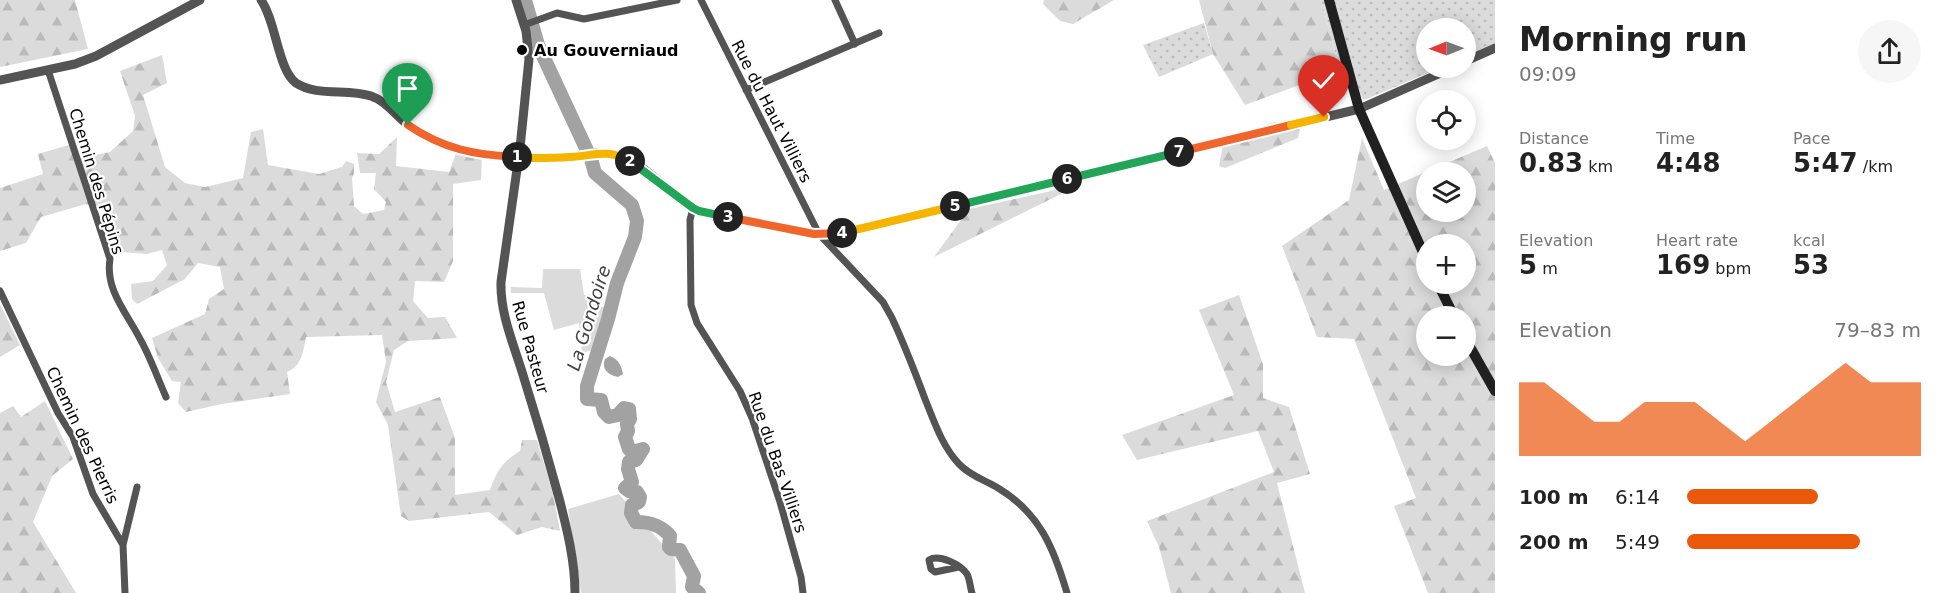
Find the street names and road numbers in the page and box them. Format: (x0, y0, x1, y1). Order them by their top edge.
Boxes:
street label: Rue du Haut Villiers (727, 37, 816, 186)
street label: Chemin des Pépins (65, 106, 128, 257)
street label: Rue Pasteur (508, 299, 553, 396)
street label: Chemin des Pierris (42, 364, 123, 507)
street label: Rue du Bas Villiers (744, 389, 811, 535)

